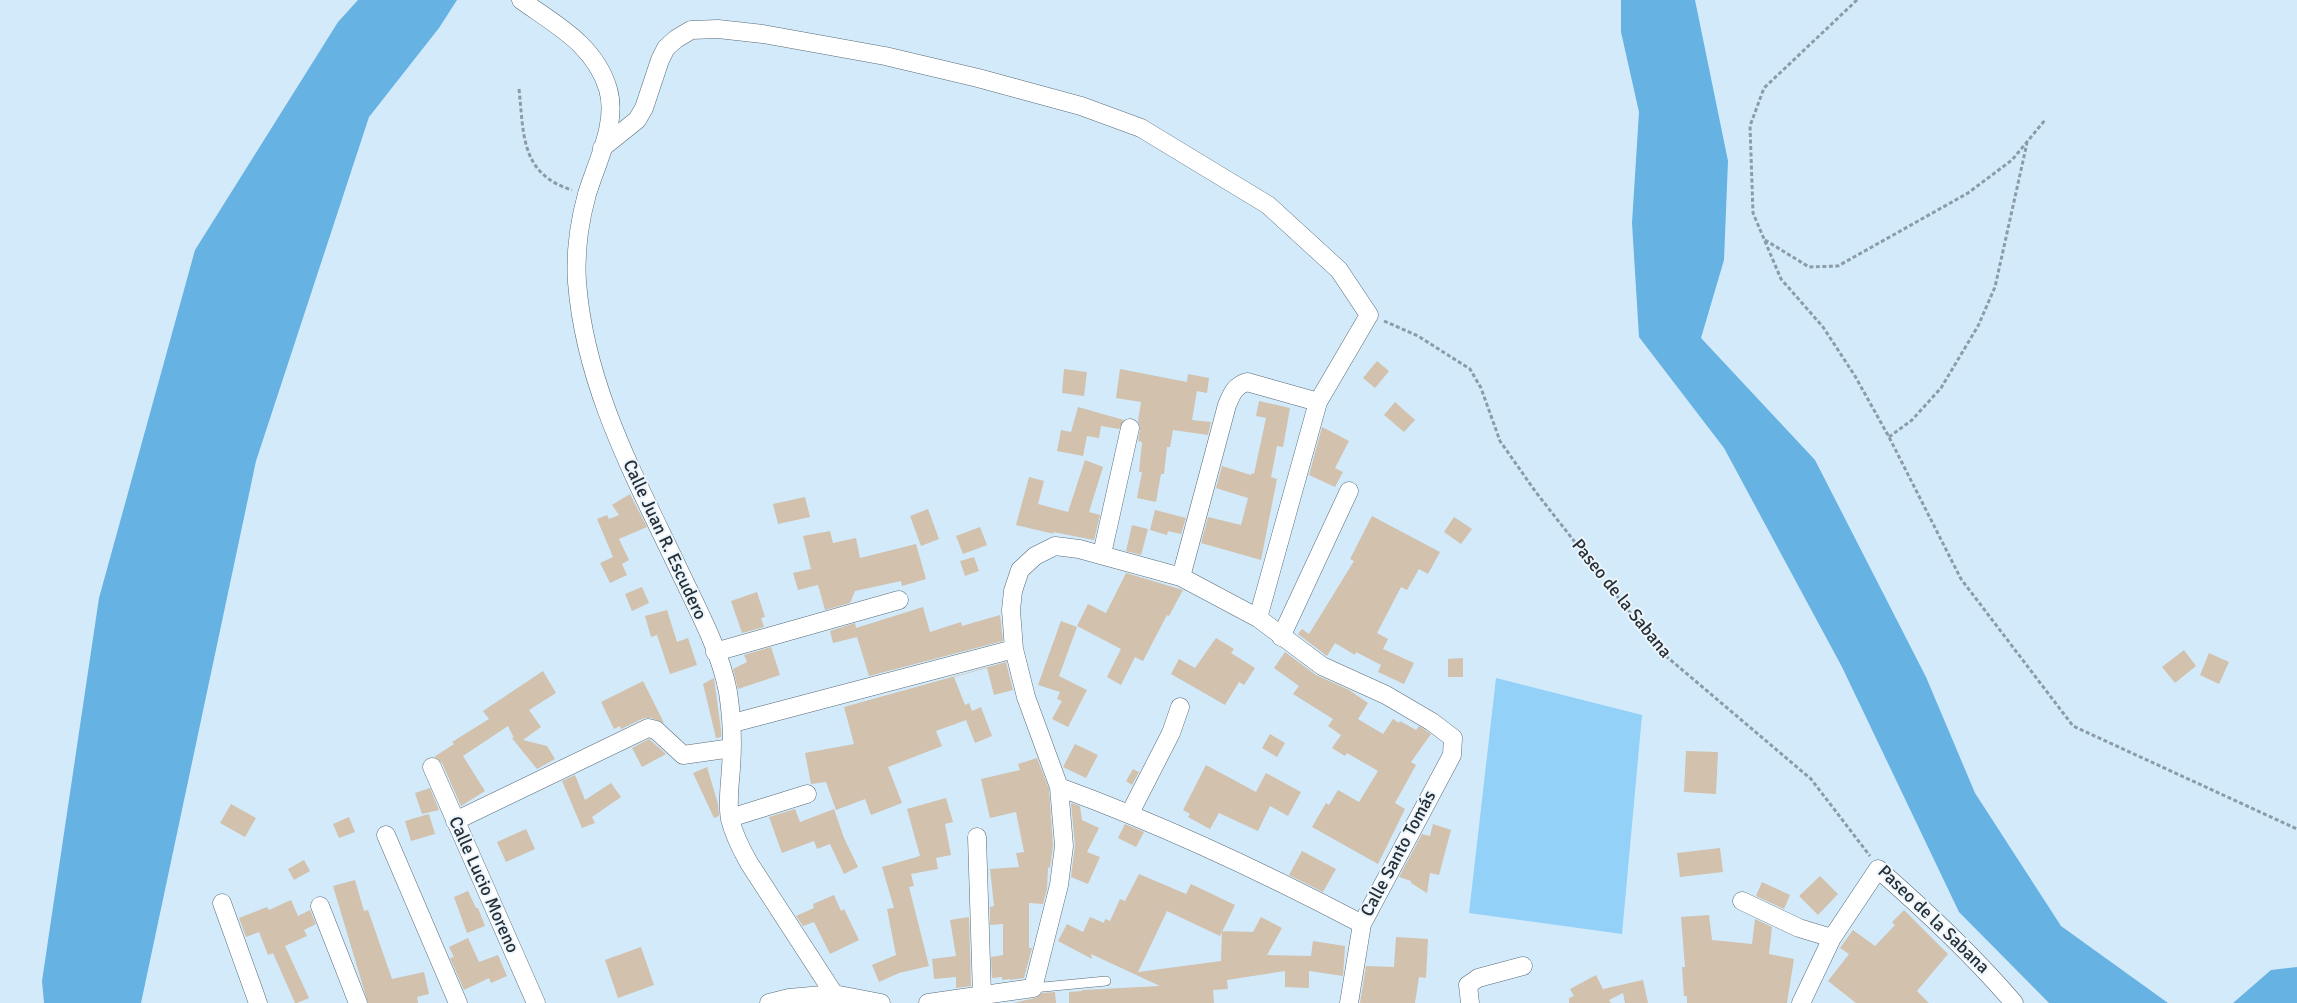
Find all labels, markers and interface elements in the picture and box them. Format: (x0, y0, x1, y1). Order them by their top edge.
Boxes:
street label: Calle Juan R. Escudero (617, 457, 711, 623)
street label: Paseo de la Sabana (1566, 535, 1676, 663)
street label: Calle Santo Tomás (1357, 787, 1441, 921)
street label: Calle Lucio Moreno (443, 813, 523, 957)
street label: Paseo de la Sabana (1873, 861, 1993, 979)

